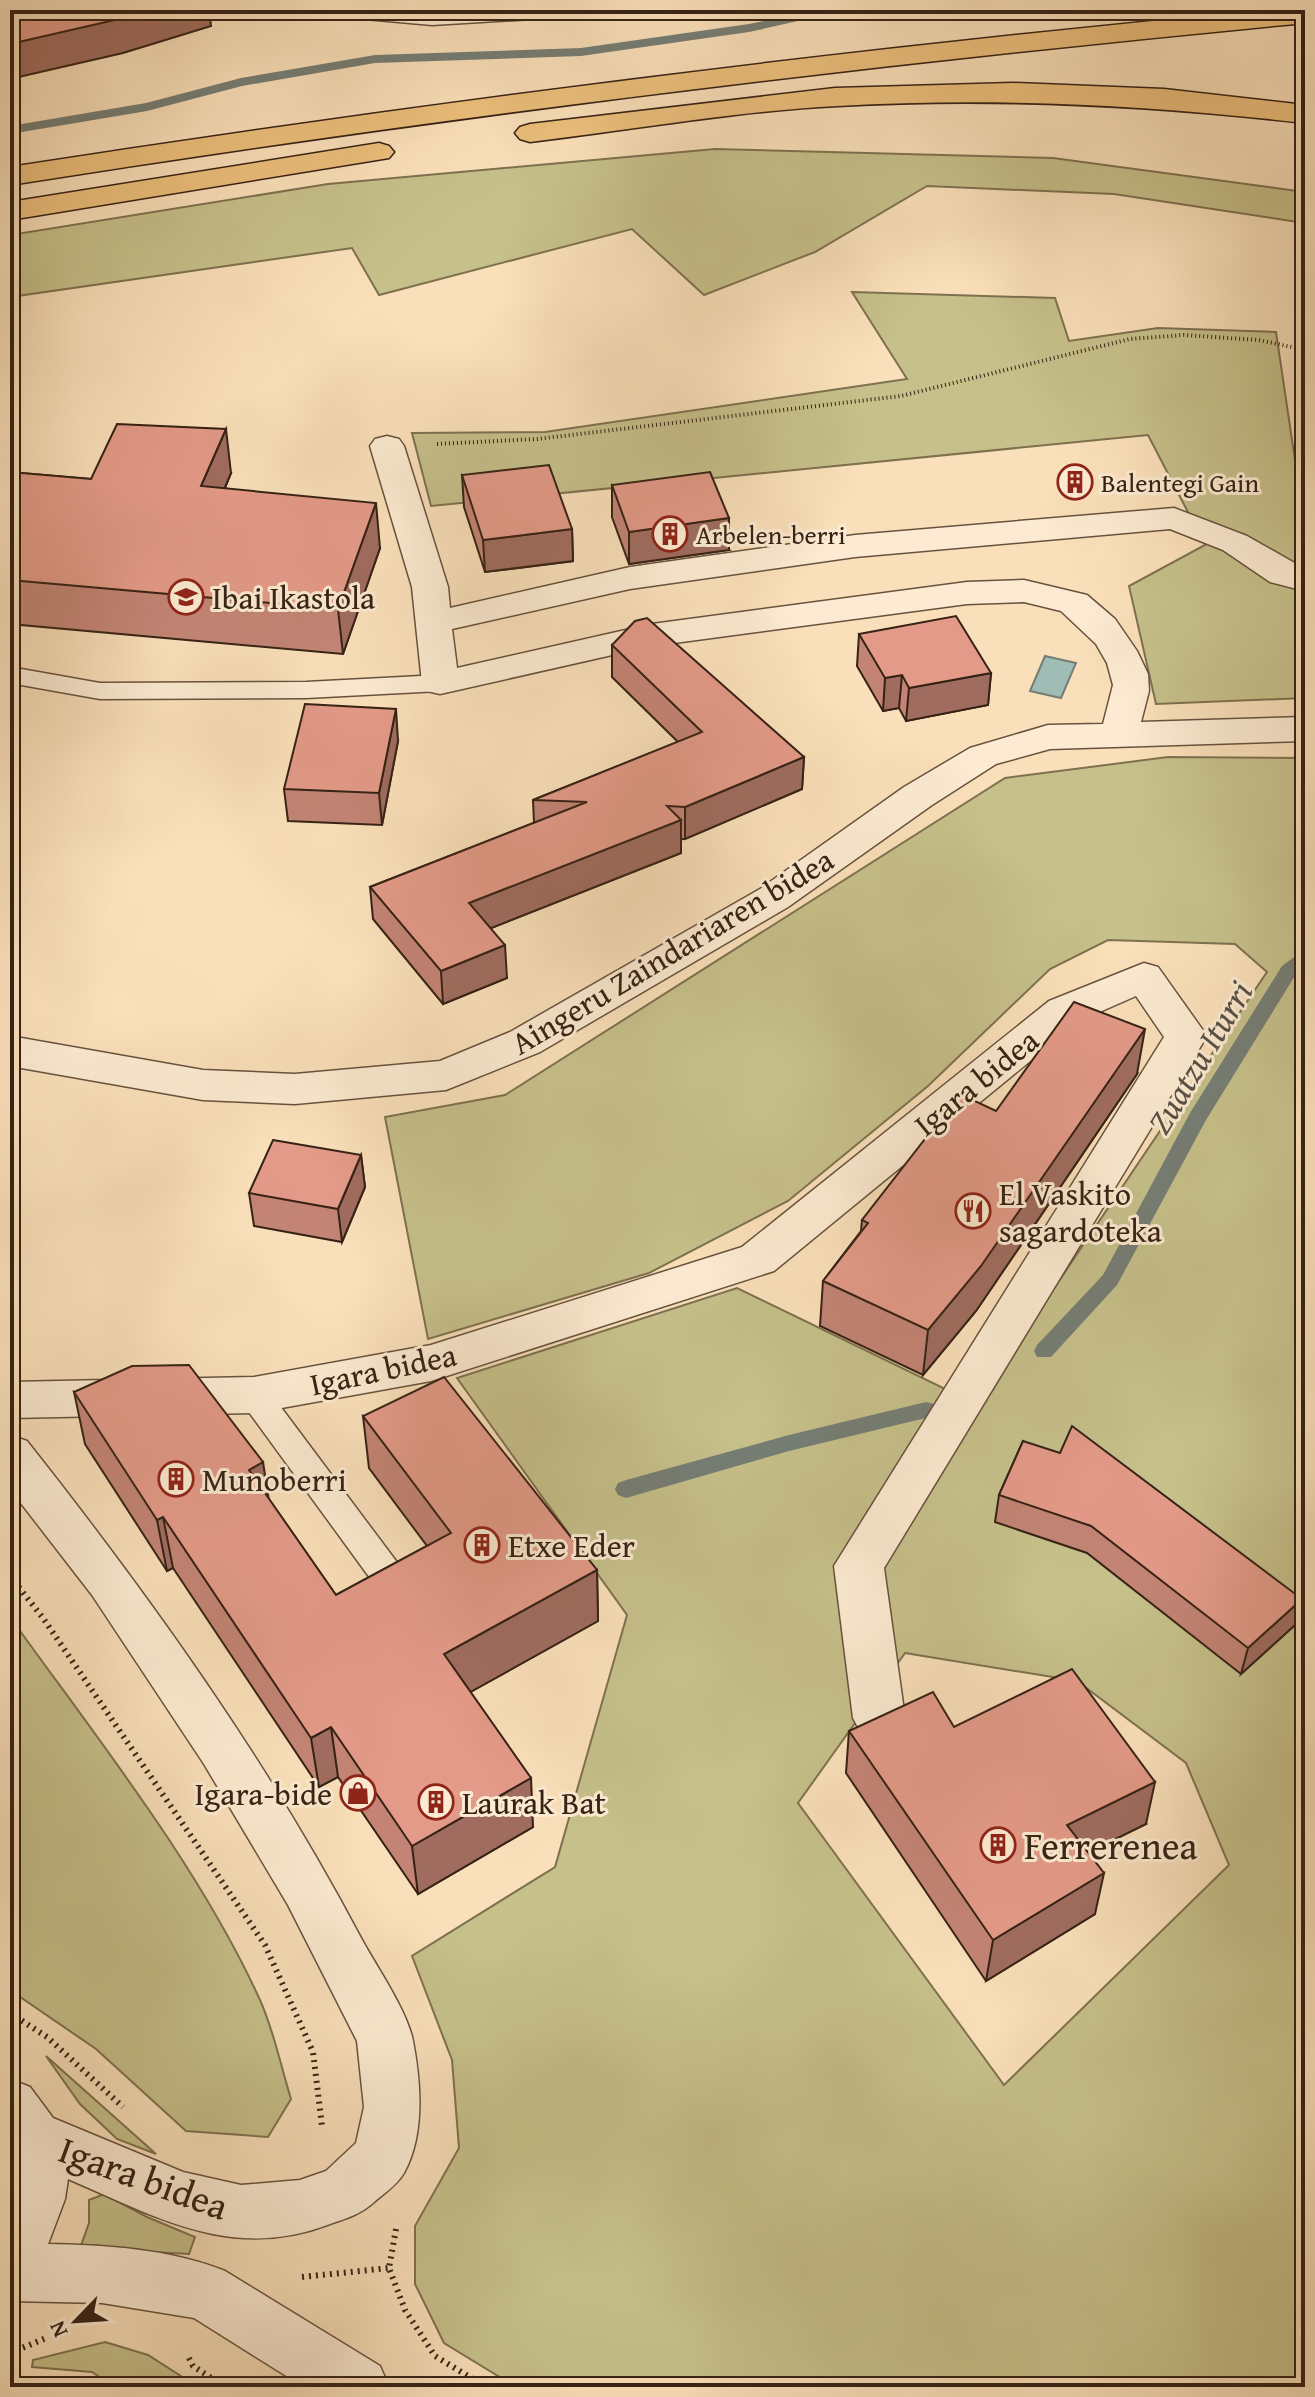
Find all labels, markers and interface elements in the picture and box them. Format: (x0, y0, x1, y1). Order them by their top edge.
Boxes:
building icon: Balentegi Gain (1056, 463, 1094, 501)
place label: Balentegi Gain (1101, 463, 1259, 502)
building icon: Arbelen-berri (651, 515, 689, 553)
place label: Arbelen-berri (696, 515, 846, 554)
place label: Ibai Ikastola (212, 574, 375, 621)
school or university icon: Ibai Ikastola (167, 578, 205, 616)
street label: Aingeru Zaindariaren bidea (502, 836, 842, 1066)
water label: Zuatzu Iturri (1134, 971, 1264, 1143)
street label: Igara bidea (903, 1017, 1049, 1147)
place label: El Vaskito sagardoteka (999, 1170, 1162, 1254)
restaurant icon: El Vaskito sagardoteka (954, 1192, 992, 1230)
street label: Igara bidea (305, 1331, 461, 1407)
place label: Munoberri (202, 1456, 347, 1503)
building icon: Munoberri (157, 1460, 195, 1498)
place label: Etxe Eder (508, 1522, 635, 1569)
building icon: Etxe Eder (463, 1526, 501, 1564)
place label: Igara-bide (194, 1770, 332, 1817)
shop icon: Igara-bide (339, 1774, 377, 1812)
place label: Laurak Bat (462, 1779, 606, 1826)
building icon: Laurak Bat (417, 1783, 455, 1821)
place label: Ferrerenea (1024, 1817, 1198, 1873)
building icon: Ferrerenea (979, 1826, 1017, 1864)
street label: Igara bidea (51, 2120, 237, 2234)
north arrow (36, 2281, 116, 2361)
text: N (40, 2316, 75, 2343)

